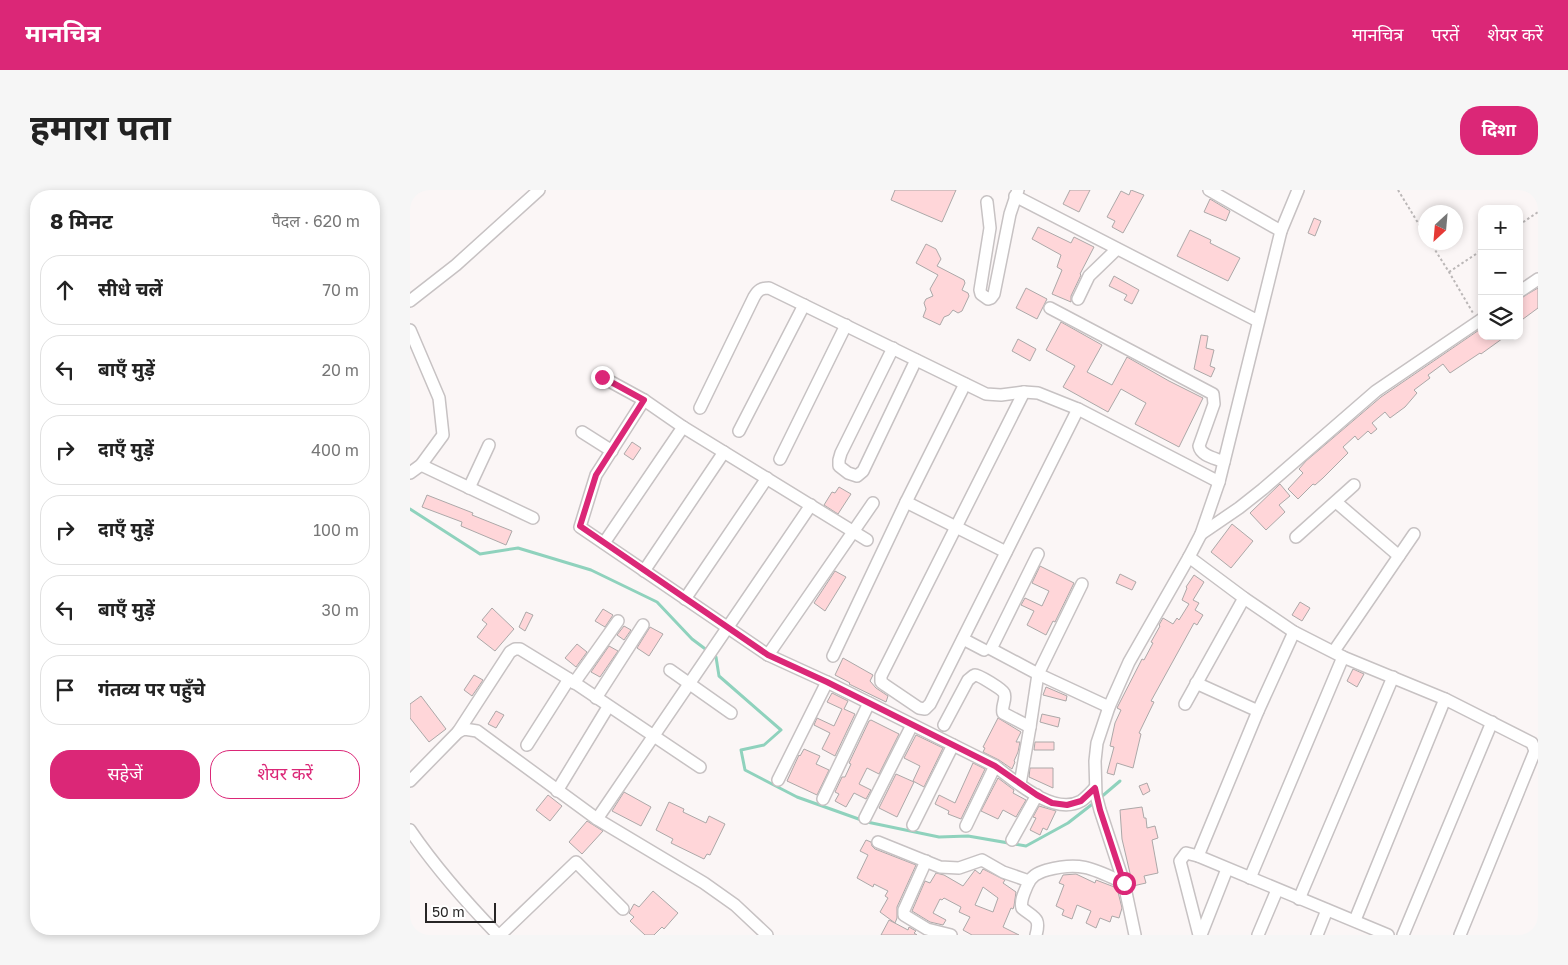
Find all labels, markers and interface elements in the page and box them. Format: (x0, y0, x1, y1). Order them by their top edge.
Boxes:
text: मानचित्र (25, 18, 101, 47)
text: मानचित्र (1352, 23, 1403, 45)
text: परतें (1431, 23, 1459, 45)
text: शेयर करें (1487, 23, 1543, 45)
text: हमारा पता (30, 106, 171, 148)
button: दिशा (1460, 106, 1538, 155)
north arrow (1418, 205, 1463, 250)
map controls (1478, 205, 1523, 340)
button: + (1478, 205, 1523, 250)
text: 8 मिनट (50, 208, 113, 234)
text: पैदल · 620 m (272, 211, 360, 231)
button: − (1478, 250, 1523, 295)
icon: ahead (51, 276, 79, 304)
text: सीधे चलें (98, 277, 163, 300)
text: 70 m (322, 280, 359, 300)
button: layers (1478, 295, 1523, 340)
icon: left (51, 356, 79, 384)
text: बाएँ मुड़ें (98, 357, 155, 380)
text: 20 m (322, 360, 359, 380)
route end (591, 366, 614, 389)
icon: right (51, 436, 79, 464)
text: दाएँ मुड़ें (98, 437, 154, 460)
text: 400 m (311, 440, 359, 460)
icon: right (51, 516, 79, 544)
text: दाएँ मुड़ें (98, 517, 154, 540)
text: 100 m (313, 520, 359, 540)
icon: left (51, 596, 79, 624)
text: बाएँ मुड़ें (98, 597, 155, 620)
text: 30 m (322, 600, 359, 620)
icon: arrive (51, 676, 79, 704)
text: गंतव्य पर पहुँचे (98, 677, 205, 700)
button: सहेजें (50, 750, 200, 799)
button: शेयर करें (210, 750, 360, 799)
route start (1113, 872, 1136, 895)
scale bar (425, 900, 496, 923)
text: 50 m (432, 903, 465, 920)

